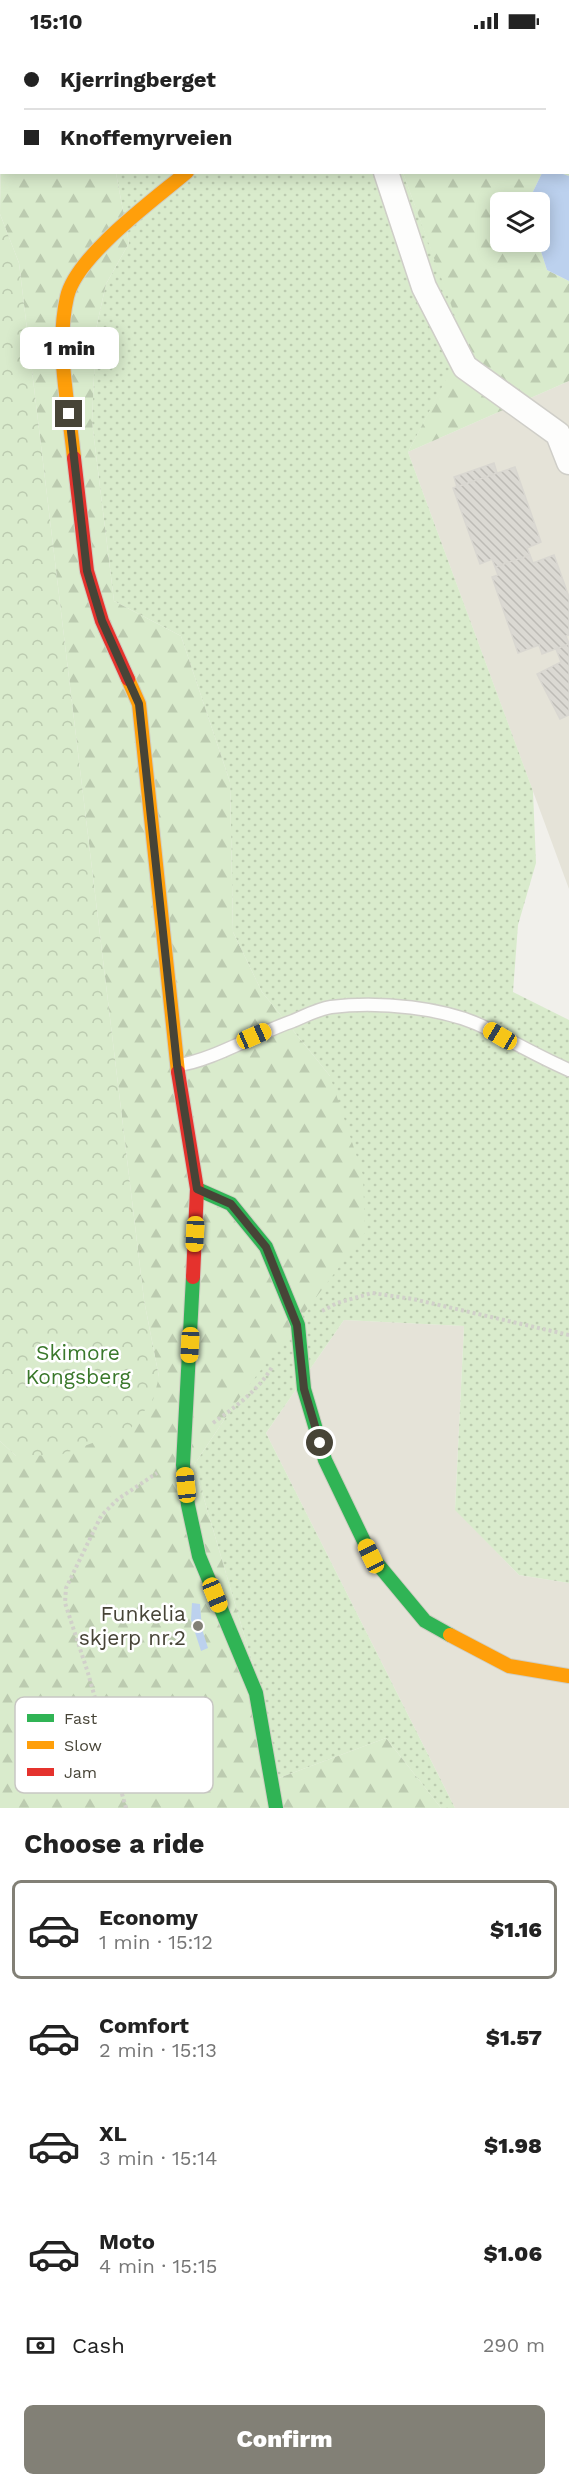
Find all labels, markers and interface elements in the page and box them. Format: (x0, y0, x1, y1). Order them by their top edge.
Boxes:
text: 15:10 (30, 9, 83, 34)
text: Kjerringberget (60, 67, 216, 92)
text: Knoffemyrveien (60, 125, 232, 150)
map controls (490, 192, 550, 252)
button: layers (490, 192, 550, 252)
callout: 1 min (20, 327, 118, 369)
text: 1 min (44, 336, 95, 360)
route end (55, 400, 82, 427)
car (480, 1019, 520, 1053)
car (234, 1020, 274, 1052)
car (185, 1216, 205, 1252)
car (180, 1327, 200, 1363)
park label: Skimore Kongsberg (25, 1340, 131, 1389)
route start (306, 1429, 333, 1456)
car (175, 1466, 197, 1504)
car (355, 1536, 387, 1576)
car (200, 1575, 230, 1615)
place label: Funkelia skjerp nr.2 (79, 1601, 186, 1650)
marker: Funkelia skjerp nr.2 (191, 1619, 205, 1633)
legend (15, 1697, 213, 1793)
text: Fast (64, 1709, 97, 1728)
text: Slow (64, 1736, 102, 1755)
text: Jam (64, 1763, 97, 1782)
text: Choose a ride (24, 1828, 204, 1860)
icon: car (27, 1903, 81, 1957)
text: Economy (99, 1905, 198, 1930)
text: $1.16 (490, 1917, 542, 1942)
text: 1 min · 15:12 (99, 1930, 213, 1954)
icon: car (27, 2011, 81, 2065)
text: Comfort (99, 2013, 189, 2038)
text: $1.57 (486, 2025, 542, 2050)
text: 2 min · 15:13 (99, 2038, 217, 2062)
icon: car (27, 2119, 81, 2173)
text: XL (99, 2121, 127, 2146)
text: $1.98 (484, 2133, 542, 2158)
text: 3 min · 15:14 (99, 2146, 217, 2170)
icon: car (27, 2227, 81, 2281)
text: Moto (99, 2229, 155, 2254)
text: $1.06 (484, 2241, 542, 2266)
text: 4 min · 15:15 (99, 2254, 217, 2278)
icon: cash (24, 2329, 57, 2362)
text: Cash (72, 2333, 125, 2358)
text: 290 m (483, 2333, 545, 2357)
button: Confirm (24, 2405, 545, 2474)

